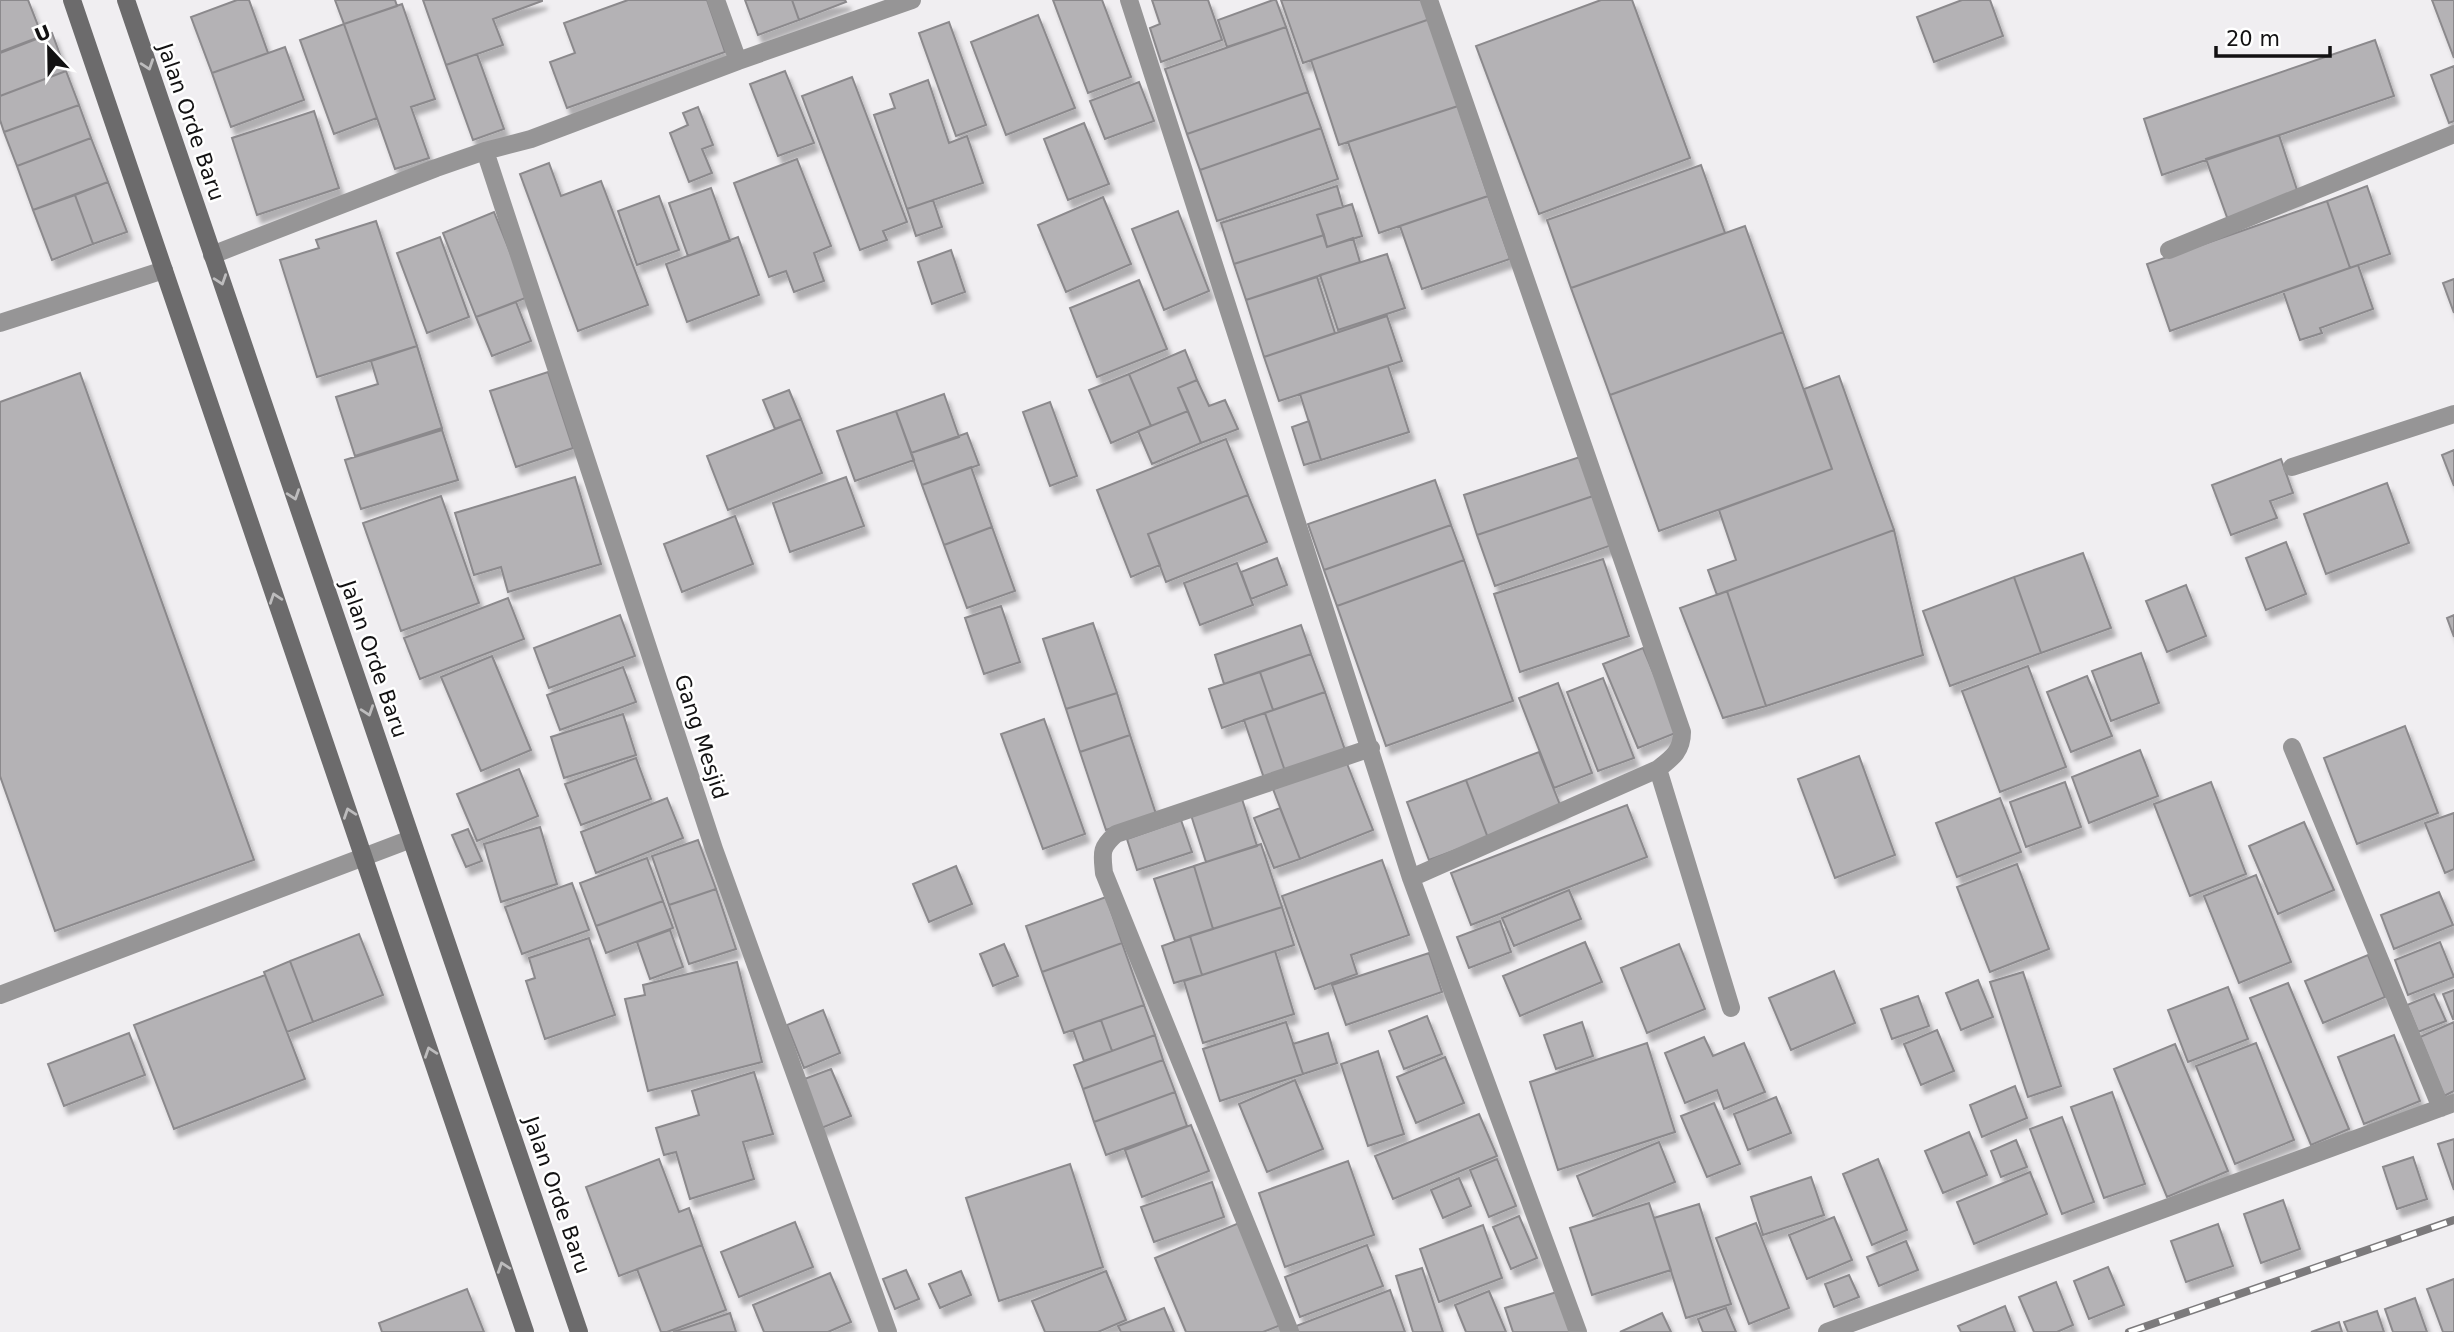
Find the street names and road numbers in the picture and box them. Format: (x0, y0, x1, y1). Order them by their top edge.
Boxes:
street label: Jalan Orde Baru (152, 38, 229, 204)
street label: Jalan Orde Baru (335, 575, 412, 741)
street label: Gang Mesjid (670, 672, 732, 802)
street label: Jalan Orde Baru (518, 1111, 595, 1277)

